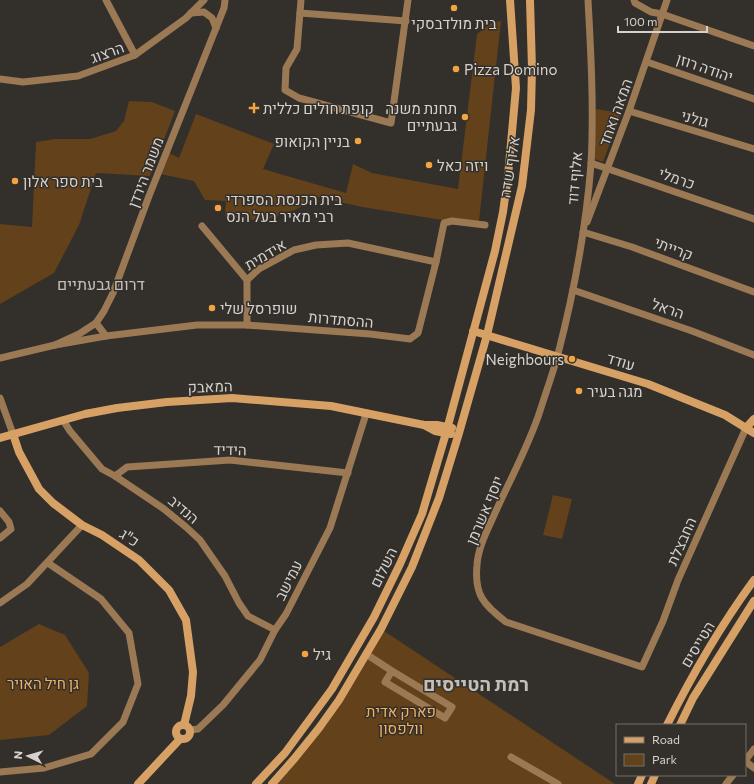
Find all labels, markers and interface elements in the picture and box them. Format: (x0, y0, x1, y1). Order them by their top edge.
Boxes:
marker: בית מולדבסקי (449, 3, 459, 13)
scale bar (618, 8, 707, 34)
place label: בית מולדבסקי (411, 14, 497, 32)
text: 100 m (624, 14, 658, 28)
street label: הרצוג (88, 38, 126, 66)
street label: יהודה רוזן (674, 49, 736, 85)
place label: Pizza Domino (464, 60, 557, 78)
marker: Pizza Domino (451, 64, 461, 74)
street label: המאה ואחד (594, 76, 636, 148)
place label: קופת חולים כללית (263, 99, 374, 117)
place label: תחנת משנה גבעתיים (385, 99, 457, 134)
marker: קופת חולים כללית (248, 102, 260, 114)
street label: גולני (679, 106, 711, 131)
marker: תחנת משנה גבעתיים (460, 112, 470, 122)
place label: בניין הקואופ (274, 132, 350, 150)
street label: משמר הירדן (123, 134, 167, 210)
street label: אלוף שדה (495, 135, 523, 199)
marker: בניין הקואופ (353, 136, 363, 146)
street label: אלוף דוד (563, 151, 585, 205)
place label: ויזה כאל (437, 156, 488, 174)
marker: ויזה כאל (424, 160, 434, 170)
street label: כרמלי (656, 163, 698, 193)
place label: בית ספר אלון (23, 172, 103, 190)
marker: בית ספר אלון (10, 176, 20, 186)
place label: בית הכנסת הספרדי רבי מאיר בעל הנס (226, 190, 342, 225)
marker: בית הכנסת הספרדי רבי מאיר בעל הנס (213, 203, 223, 213)
street label: קרייתי (652, 232, 696, 264)
street label: אידמית (241, 235, 289, 273)
district label: דרום גבעתיים (57, 274, 145, 293)
street label: הראל (649, 294, 687, 322)
place label: שופרסל שלי (220, 299, 297, 317)
marker: שופרסל שלי (207, 303, 217, 313)
street label: ההסתדרות (308, 307, 374, 331)
street label: עודד (605, 348, 637, 374)
place label: Neighbours (485, 350, 564, 368)
marker: Neighbours (567, 354, 577, 364)
street label: המאבק (187, 376, 233, 396)
place label: מגה בעיר (587, 382, 642, 400)
marker: מגה בעיר (574, 386, 584, 396)
street label: הידיד (213, 440, 247, 458)
street label: יוסף אשרמן (461, 473, 507, 547)
street label: הנדיב (165, 491, 203, 527)
street label: החבצלת (662, 514, 700, 568)
street label: כ"ג (117, 524, 143, 550)
street label: השלום (366, 544, 400, 590)
street label: עמישב (270, 557, 306, 603)
street label: הטייסים (676, 618, 718, 670)
place label: גיל (313, 645, 331, 663)
marker: גיל (300, 649, 310, 659)
district label: רמת הטייסים (423, 672, 529, 695)
park label: גן חיל האויר (7, 674, 79, 692)
park label: פארק אדית וולפסון (366, 702, 436, 737)
legend (616, 724, 746, 776)
text: Road (652, 732, 680, 746)
north arrow (8, 736, 48, 776)
text: N (11, 750, 24, 760)
text: Park (652, 752, 678, 766)

